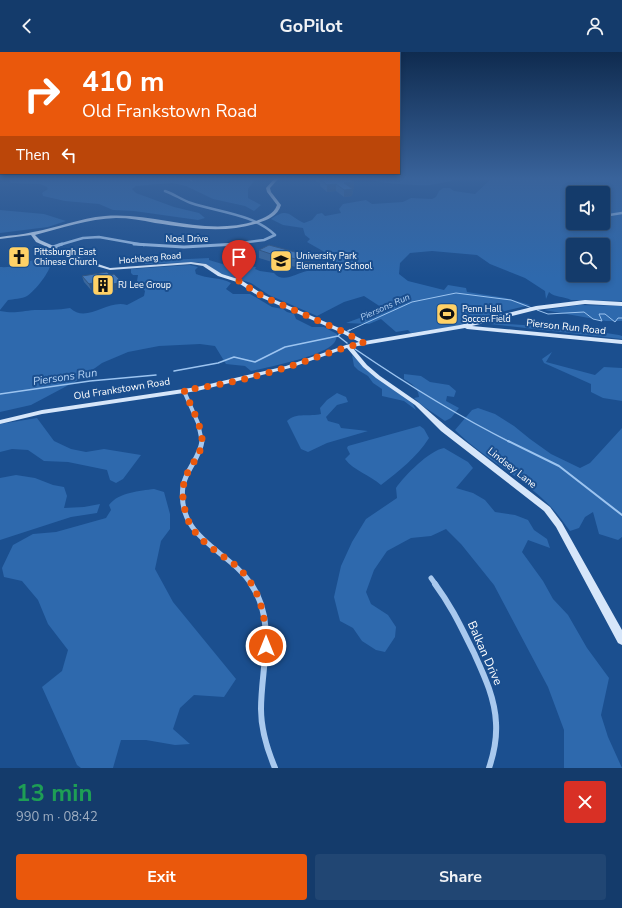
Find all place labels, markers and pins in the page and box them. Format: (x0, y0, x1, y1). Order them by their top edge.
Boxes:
pin (222, 240, 256, 281)
church icon: Pittsburgh East Chinese Church (6, 244, 32, 270)
place label: Pittsburgh East Chinese Church (34, 246, 97, 268)
school or university icon: University Park Elementary School (268, 248, 294, 274)
place label: University Park Elementary School (296, 250, 372, 272)
building icon: RJ Lee Group (90, 272, 116, 298)
place label: RJ Lee Group (118, 279, 171, 291)
sports icon: Penn Hall Soccer Field (434, 301, 460, 327)
place label: Penn Hall Soccer Field (462, 303, 511, 325)

